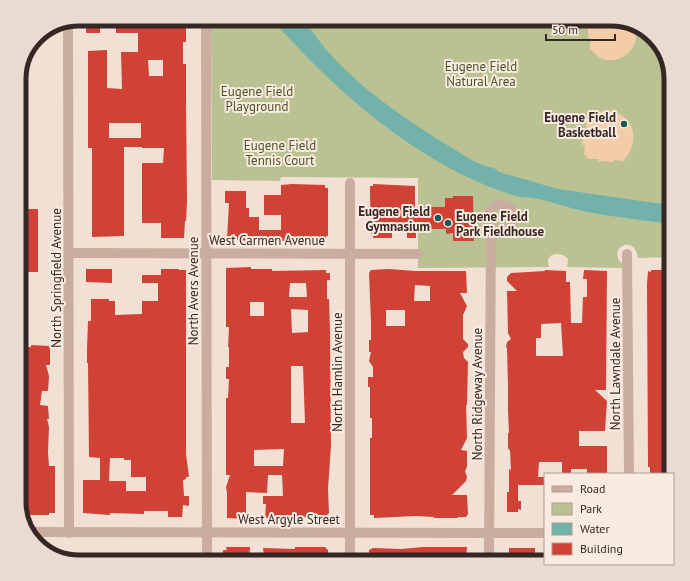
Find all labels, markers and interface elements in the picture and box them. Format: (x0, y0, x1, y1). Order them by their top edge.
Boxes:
scale bar (546, 16, 615, 42)
text: 50 m (552, 22, 578, 37)
park label: Eugene Field Natural Area (445, 58, 517, 90)
park label: Eugene Field Playground (221, 83, 293, 115)
place label: Eugene Field Basketball (544, 109, 616, 141)
marker: Eugene Field Basketball (619, 119, 629, 129)
park label: Eugene Field Tennis Court (244, 137, 316, 169)
place label: Eugene Field Gymnasium (358, 203, 430, 235)
street label: North Springfield Avenue (48, 208, 65, 348)
place label: Eugene Field Park Fieldhouse (456, 208, 544, 240)
marker: Eugene Field Gymnasium (433, 213, 443, 223)
marker: Eugene Field Park Fieldhouse (443, 218, 453, 228)
street label: West Carmen Avenue (209, 232, 325, 249)
street label: North Avers Avenue (185, 237, 202, 345)
street label: North Lawndale Avenue (607, 298, 624, 430)
street label: North Hamlin Avenue (329, 312, 346, 432)
street label: North Ridgeway Avenue (469, 328, 486, 460)
legend (544, 473, 674, 565)
text: Road (580, 481, 605, 496)
text: Park (580, 501, 602, 516)
street label: West Argyle Street (238, 511, 341, 528)
text: Water (580, 521, 610, 536)
text: Building (580, 541, 623, 556)

